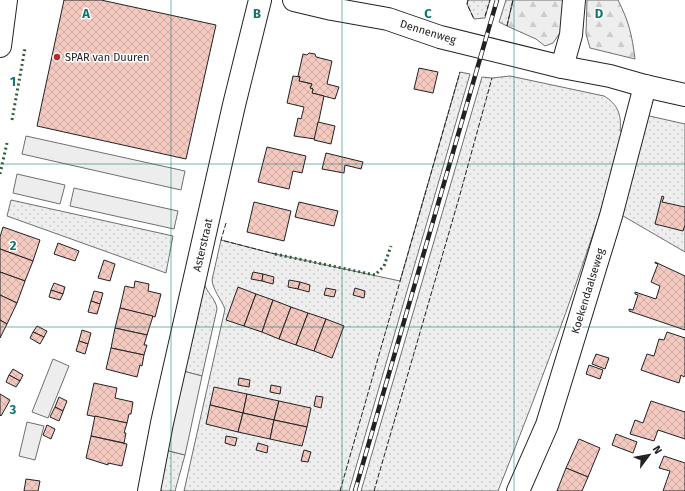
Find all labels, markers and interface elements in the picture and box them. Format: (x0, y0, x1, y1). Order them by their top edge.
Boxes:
text: A (81, 6, 90, 21)
text: B (253, 6, 261, 21)
text: C (424, 6, 432, 21)
text: D (595, 6, 604, 21)
street label: Dennenweg (398, 17, 458, 47)
place label: SPAR van Duuren (65, 51, 149, 64)
marker: SPAR van Duuren (52, 52, 62, 62)
text: 1 (10, 74, 16, 89)
street label: Asterstraat (191, 217, 215, 273)
text: 2 (10, 238, 17, 253)
street label: Koekendaalseweg (569, 246, 607, 335)
text: 3 (9, 402, 17, 417)
north arrow (629, 435, 669, 475)
text: N (650, 443, 665, 457)

